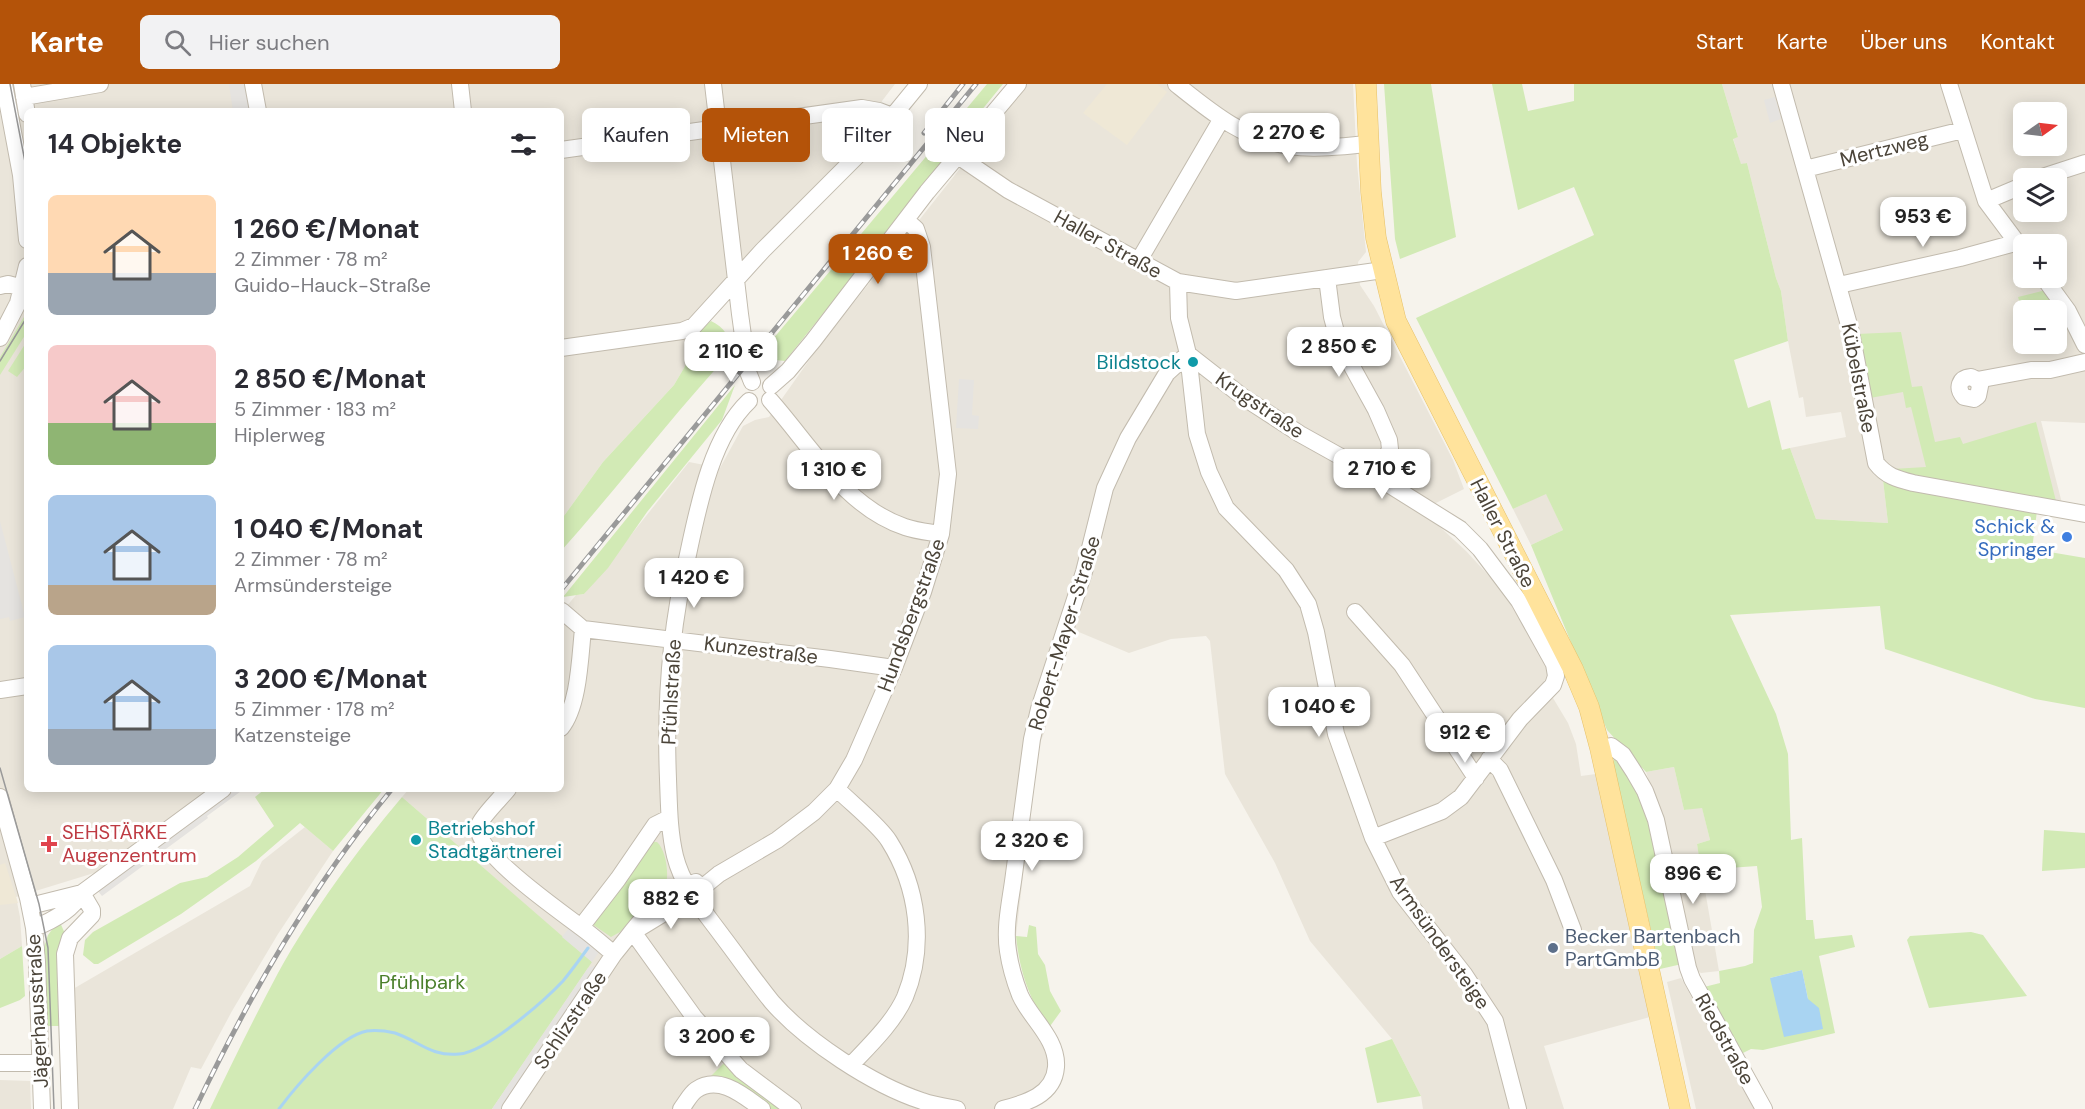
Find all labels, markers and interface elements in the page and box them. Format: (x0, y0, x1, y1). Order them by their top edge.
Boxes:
search box (140, 15, 560, 69)
text: Karte (30, 24, 104, 61)
icon: search (161, 26, 194, 59)
text: Hier suchen (209, 28, 330, 57)
text: Start (1696, 28, 1744, 56)
text: Karte (1777, 28, 1828, 56)
text: Über uns (1861, 28, 1947, 56)
text: Kontakt (1980, 28, 2055, 56)
north arrow (2013, 102, 2067, 156)
map controls (2013, 102, 2067, 354)
chip: Kaufen (582, 108, 690, 162)
chip: Mieten (702, 108, 810, 162)
chip: Filter (822, 108, 913, 162)
chip: Neu (925, 108, 1005, 162)
pin: 2 270 € (1234, 113, 1344, 164)
text: 2 270 € (1253, 119, 1325, 145)
street label: Mertzweg (1837, 126, 1931, 172)
text: 14 Objekte (48, 127, 182, 161)
icon: filters (507, 128, 540, 161)
button: layers (2013, 168, 2067, 222)
pin: 953 € (1881, 197, 1965, 248)
text: 953 € (1894, 203, 1952, 229)
street label: Haller Straße (1049, 204, 1167, 284)
text: 1 260 €/Monat (234, 212, 420, 246)
icon: home (96, 219, 168, 291)
pin: 1 260 € (823, 234, 933, 285)
button: + (2013, 234, 2067, 288)
text: 1 260 € (843, 240, 913, 266)
text: 2 Zimmer · 78 m² (234, 246, 388, 272)
text: Guido-Hauck-Straße (234, 272, 431, 298)
button: − (2013, 300, 2067, 354)
street label: Kübelstraße (1836, 321, 1882, 435)
pin: 2 850 € (1284, 327, 1394, 378)
pin: 2 110 € (676, 332, 786, 383)
text: 2 850 € (1301, 333, 1377, 359)
text: 2 110 € (698, 338, 764, 364)
place label: Bildstock (1097, 349, 1181, 375)
marker: Bildstock (1186, 355, 1200, 369)
text: 2 850 €/Monat (234, 362, 426, 396)
street label: Krugstraße (1211, 366, 1309, 444)
icon: home (96, 369, 168, 441)
text: 5 Zimmer · 183 m² (234, 396, 396, 422)
text: Hiplerweg (234, 422, 326, 448)
pin: 2 710 € (1327, 449, 1437, 500)
pin: 1 310 € (779, 450, 889, 501)
text: 2 710 € (1347, 455, 1417, 481)
text: 1 310 € (801, 456, 867, 482)
street label: Haller Straße (1464, 474, 1542, 592)
text: 1 040 €/Monat (234, 512, 423, 546)
place label: Schick & Springer (1974, 513, 2055, 562)
icon: home (96, 519, 168, 591)
marker: Schick & Springer (2060, 530, 2074, 544)
street label: Robert-Mayer-Straße (1022, 532, 1106, 734)
street label: Hundsbergstraße (871, 535, 951, 695)
text: 2 Zimmer · 78 m² (234, 546, 388, 572)
pin: 1 420 € (639, 558, 749, 609)
text: 1 420 € (658, 564, 730, 590)
text: Armsündersteige (234, 572, 392, 598)
street label: Kunzestraße (702, 630, 820, 670)
street label: Pfühlstraße (655, 638, 687, 746)
text: 3 200 €/Monat (234, 662, 428, 696)
icon: home (96, 669, 168, 741)
pin: 1 040 € (1264, 687, 1374, 738)
text: 1 040 € (1282, 693, 1356, 719)
text: 5 Zimmer · 178 m² (234, 696, 395, 722)
pin: 912 € (1423, 713, 1507, 764)
text: 912 € (1439, 719, 1491, 745)
text: Katzensteige (234, 722, 351, 748)
place label: Betriebshof Stadtgärtnerei (428, 815, 562, 864)
place label: SEHSTÄRKE Augenzentrum (62, 819, 197, 868)
pin: 2 320 € (977, 821, 1087, 872)
text: 2 320 € (995, 827, 1069, 853)
marker: Betriebshof Stadtgärtnerei (409, 833, 423, 847)
marker: SEHSTÄRKE Augenzentrum (40, 835, 58, 853)
pin: 896 € (1651, 854, 1735, 905)
text: 896 € (1664, 860, 1722, 886)
street label: Armsündersteige (1384, 870, 1496, 1014)
pin: 882 € (629, 879, 713, 930)
text: 882 € (642, 885, 700, 911)
place label: Becker Bartenbach PartGmbB (1565, 923, 1740, 972)
street label: Jägerhausstraße (20, 933, 54, 1089)
marker: Becker Bartenbach PartGmbB (1546, 941, 1560, 955)
street label: Schlizstraße (528, 966, 612, 1074)
park label: Pfühlpark (379, 969, 465, 995)
street label: Riedstraße (1689, 989, 1761, 1089)
pin: 3 200 € (662, 1017, 772, 1068)
text: 3 200 € (679, 1023, 755, 1049)

